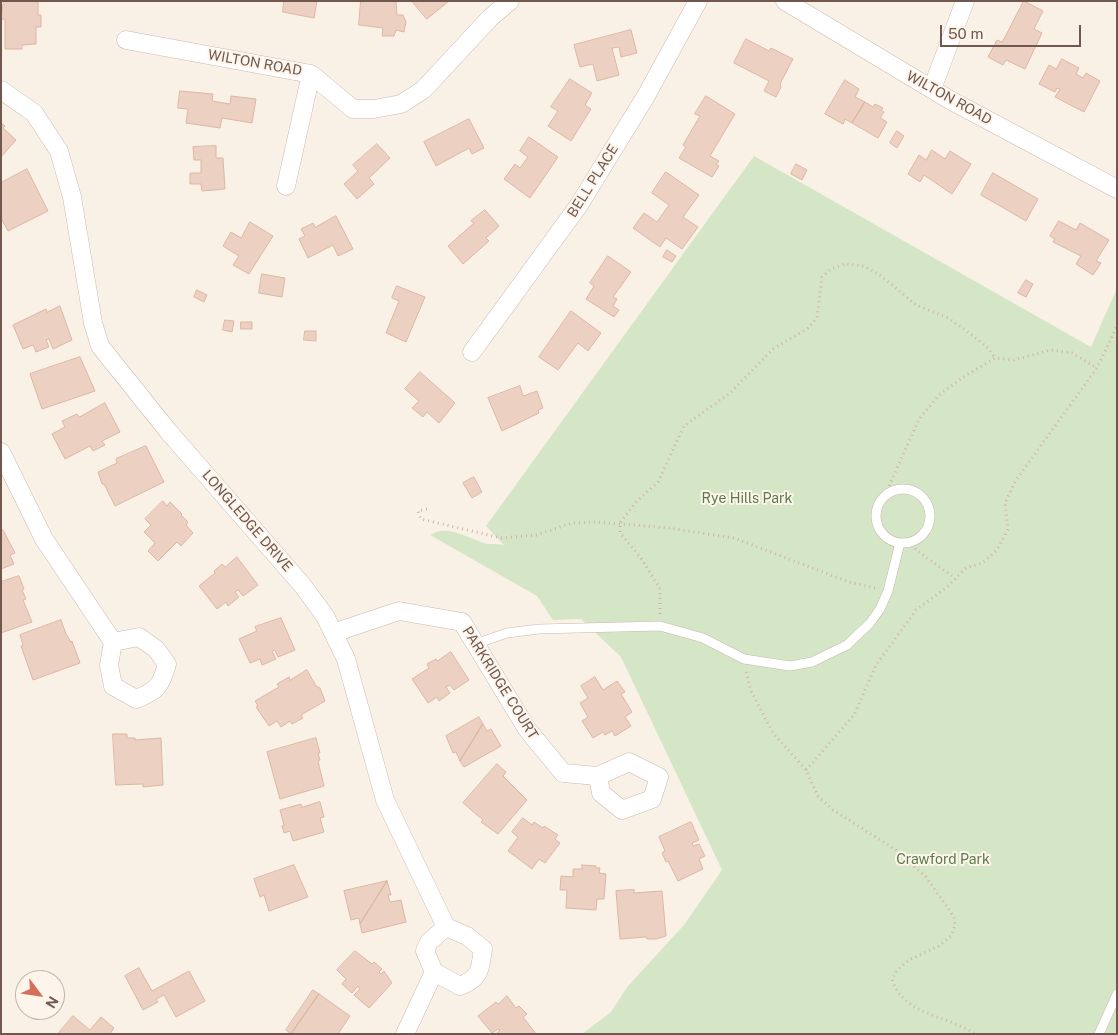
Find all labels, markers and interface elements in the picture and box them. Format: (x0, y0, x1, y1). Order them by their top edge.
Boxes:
scale bar (943, 15, 1084, 47)
text: 50 m (948, 25, 983, 42)
street label: WILTON ROAD (207, 46, 303, 80)
street label: WILTON ROAD (903, 68, 995, 128)
street label: BELL PLACE (564, 141, 622, 221)
street label: LONGLEDGE DRIVE (198, 467, 296, 575)
park label: Rye Hills Park (702, 491, 792, 507)
street label: PARKRIDGE COURT (459, 624, 541, 742)
park label: Crawford Park (896, 852, 990, 868)
north arrow (15, 970, 65, 1020)
text: N (42, 993, 62, 1011)

